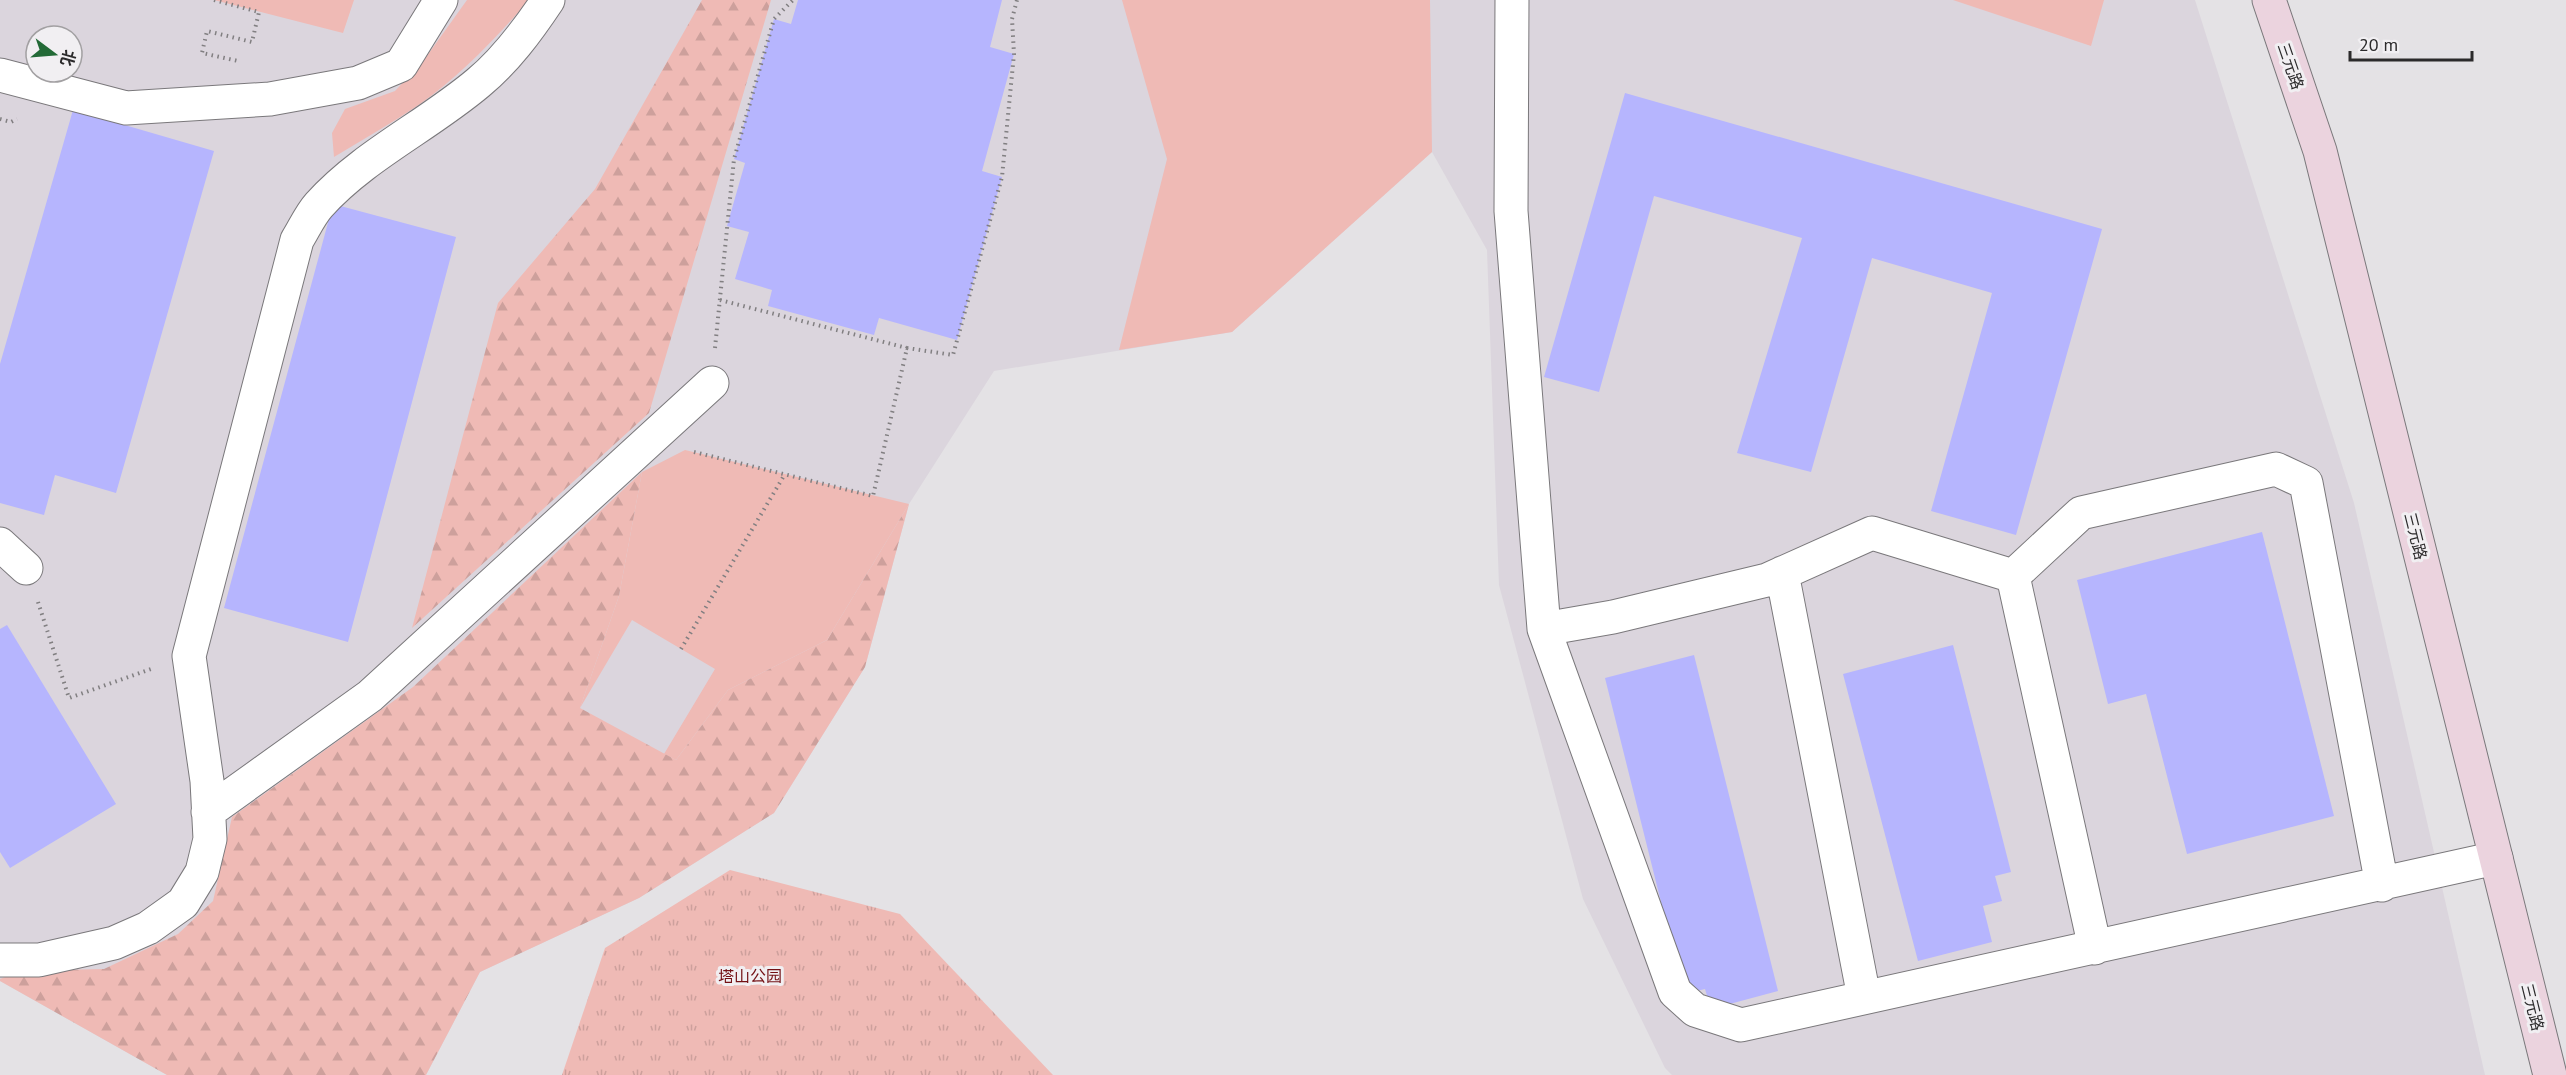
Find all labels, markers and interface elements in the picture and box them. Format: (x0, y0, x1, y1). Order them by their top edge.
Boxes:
north arrow (24, 24, 84, 84)
scale bar (2350, 24, 2472, 62)
text: 20 m (2359, 33, 2398, 56)
street label: 三元路 (2274, 40, 2308, 92)
text: 北 (57, 48, 80, 69)
street label: 三元路 (2400, 510, 2432, 562)
park label: 塔山公园 (718, 966, 782, 986)
street label: 三元路 (2517, 981, 2549, 1033)

